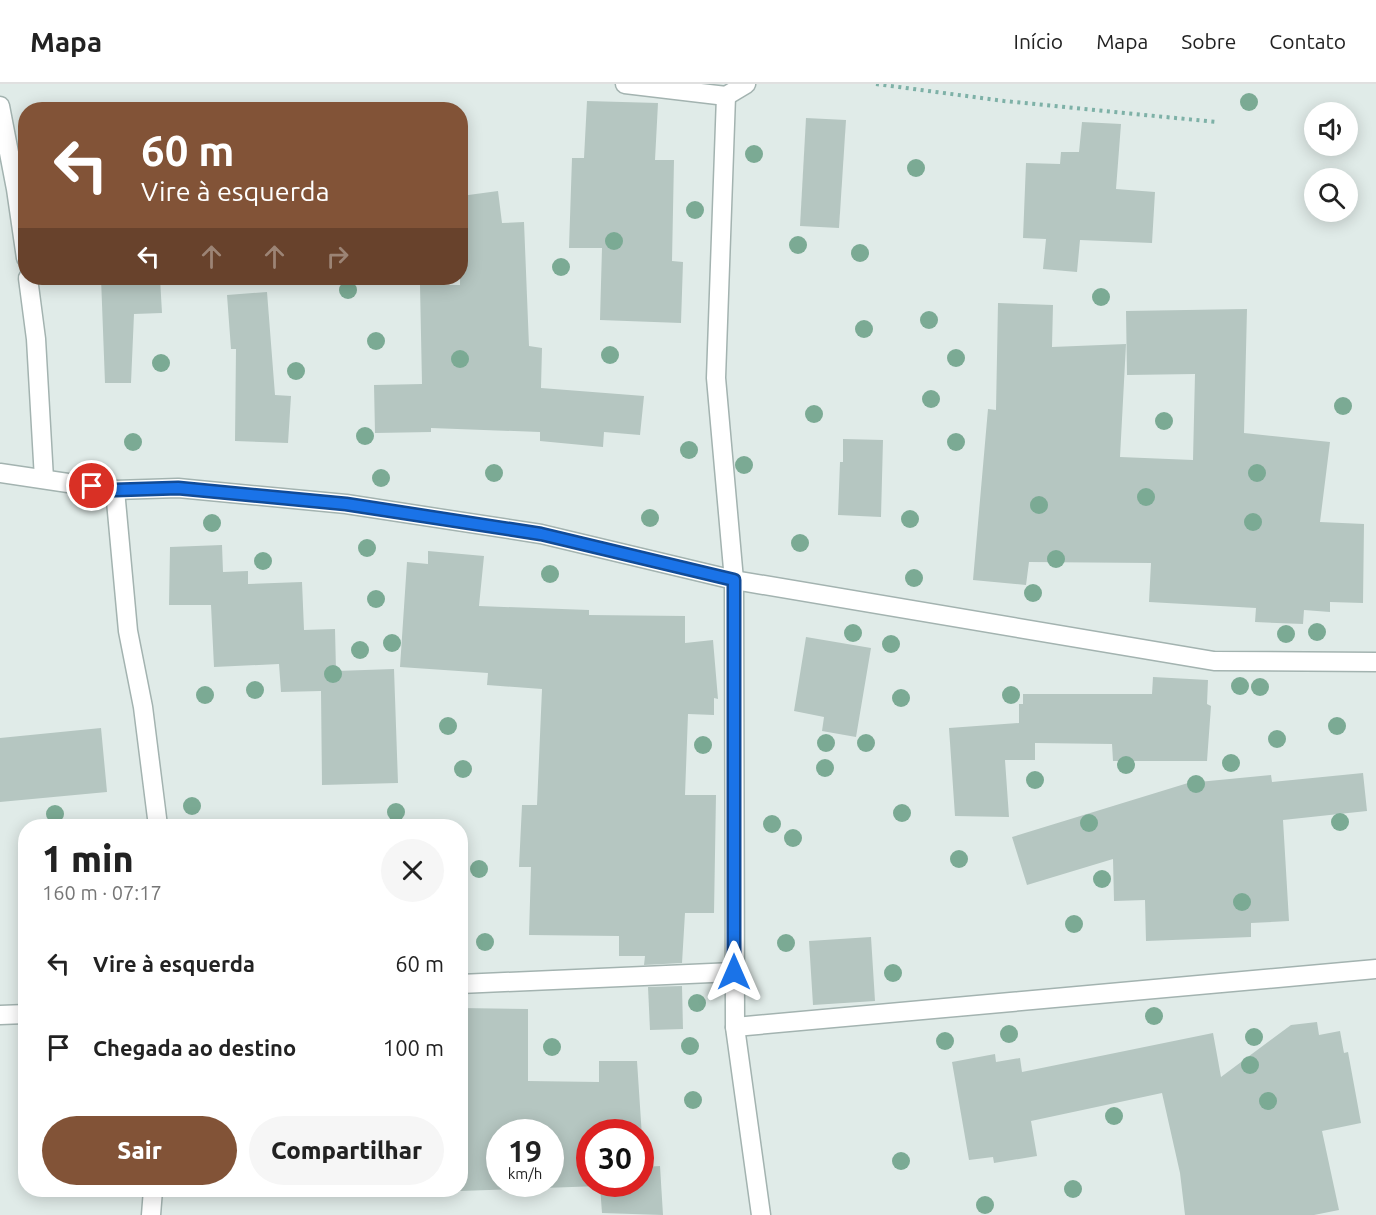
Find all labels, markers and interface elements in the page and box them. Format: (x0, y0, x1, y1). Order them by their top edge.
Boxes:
text: Mapa (30, 26, 102, 57)
text: Início (1014, 29, 1063, 53)
text: Mapa (1096, 29, 1148, 53)
text: Sobre (1181, 29, 1236, 53)
text: Contato (1269, 29, 1346, 53)
map controls (1304, 102, 1358, 222)
button: sound (1304, 102, 1358, 156)
icon: left (42, 126, 120, 204)
text: 60 m (141, 127, 235, 174)
button: search (1304, 168, 1358, 222)
text: Vire à esquerda (141, 176, 330, 206)
icon: left (132, 240, 165, 273)
icon: ahead (195, 240, 228, 273)
icon: ahead (258, 240, 291, 273)
icon: right (321, 240, 354, 273)
pin (66, 460, 117, 511)
icon: arrive (75, 469, 108, 502)
text: 1 min (42, 838, 134, 879)
button: close (381, 839, 444, 902)
text: 160 m · 07:17 (42, 881, 162, 904)
position arrow (702, 940, 766, 1004)
icon: left (42, 947, 75, 980)
text: Vire à esquerda (93, 951, 255, 976)
text: 60 m (395, 951, 444, 976)
icon: arrive (42, 1031, 75, 1064)
text: Chegada ao destino (93, 1035, 296, 1060)
text: 100 m (383, 1035, 444, 1060)
button: Sair (42, 1116, 237, 1185)
button: Compartilhar (249, 1116, 444, 1185)
speed limit sign: 30 (576, 1119, 654, 1197)
text: 19 (508, 1134, 542, 1168)
text: km/h (508, 1165, 542, 1182)

